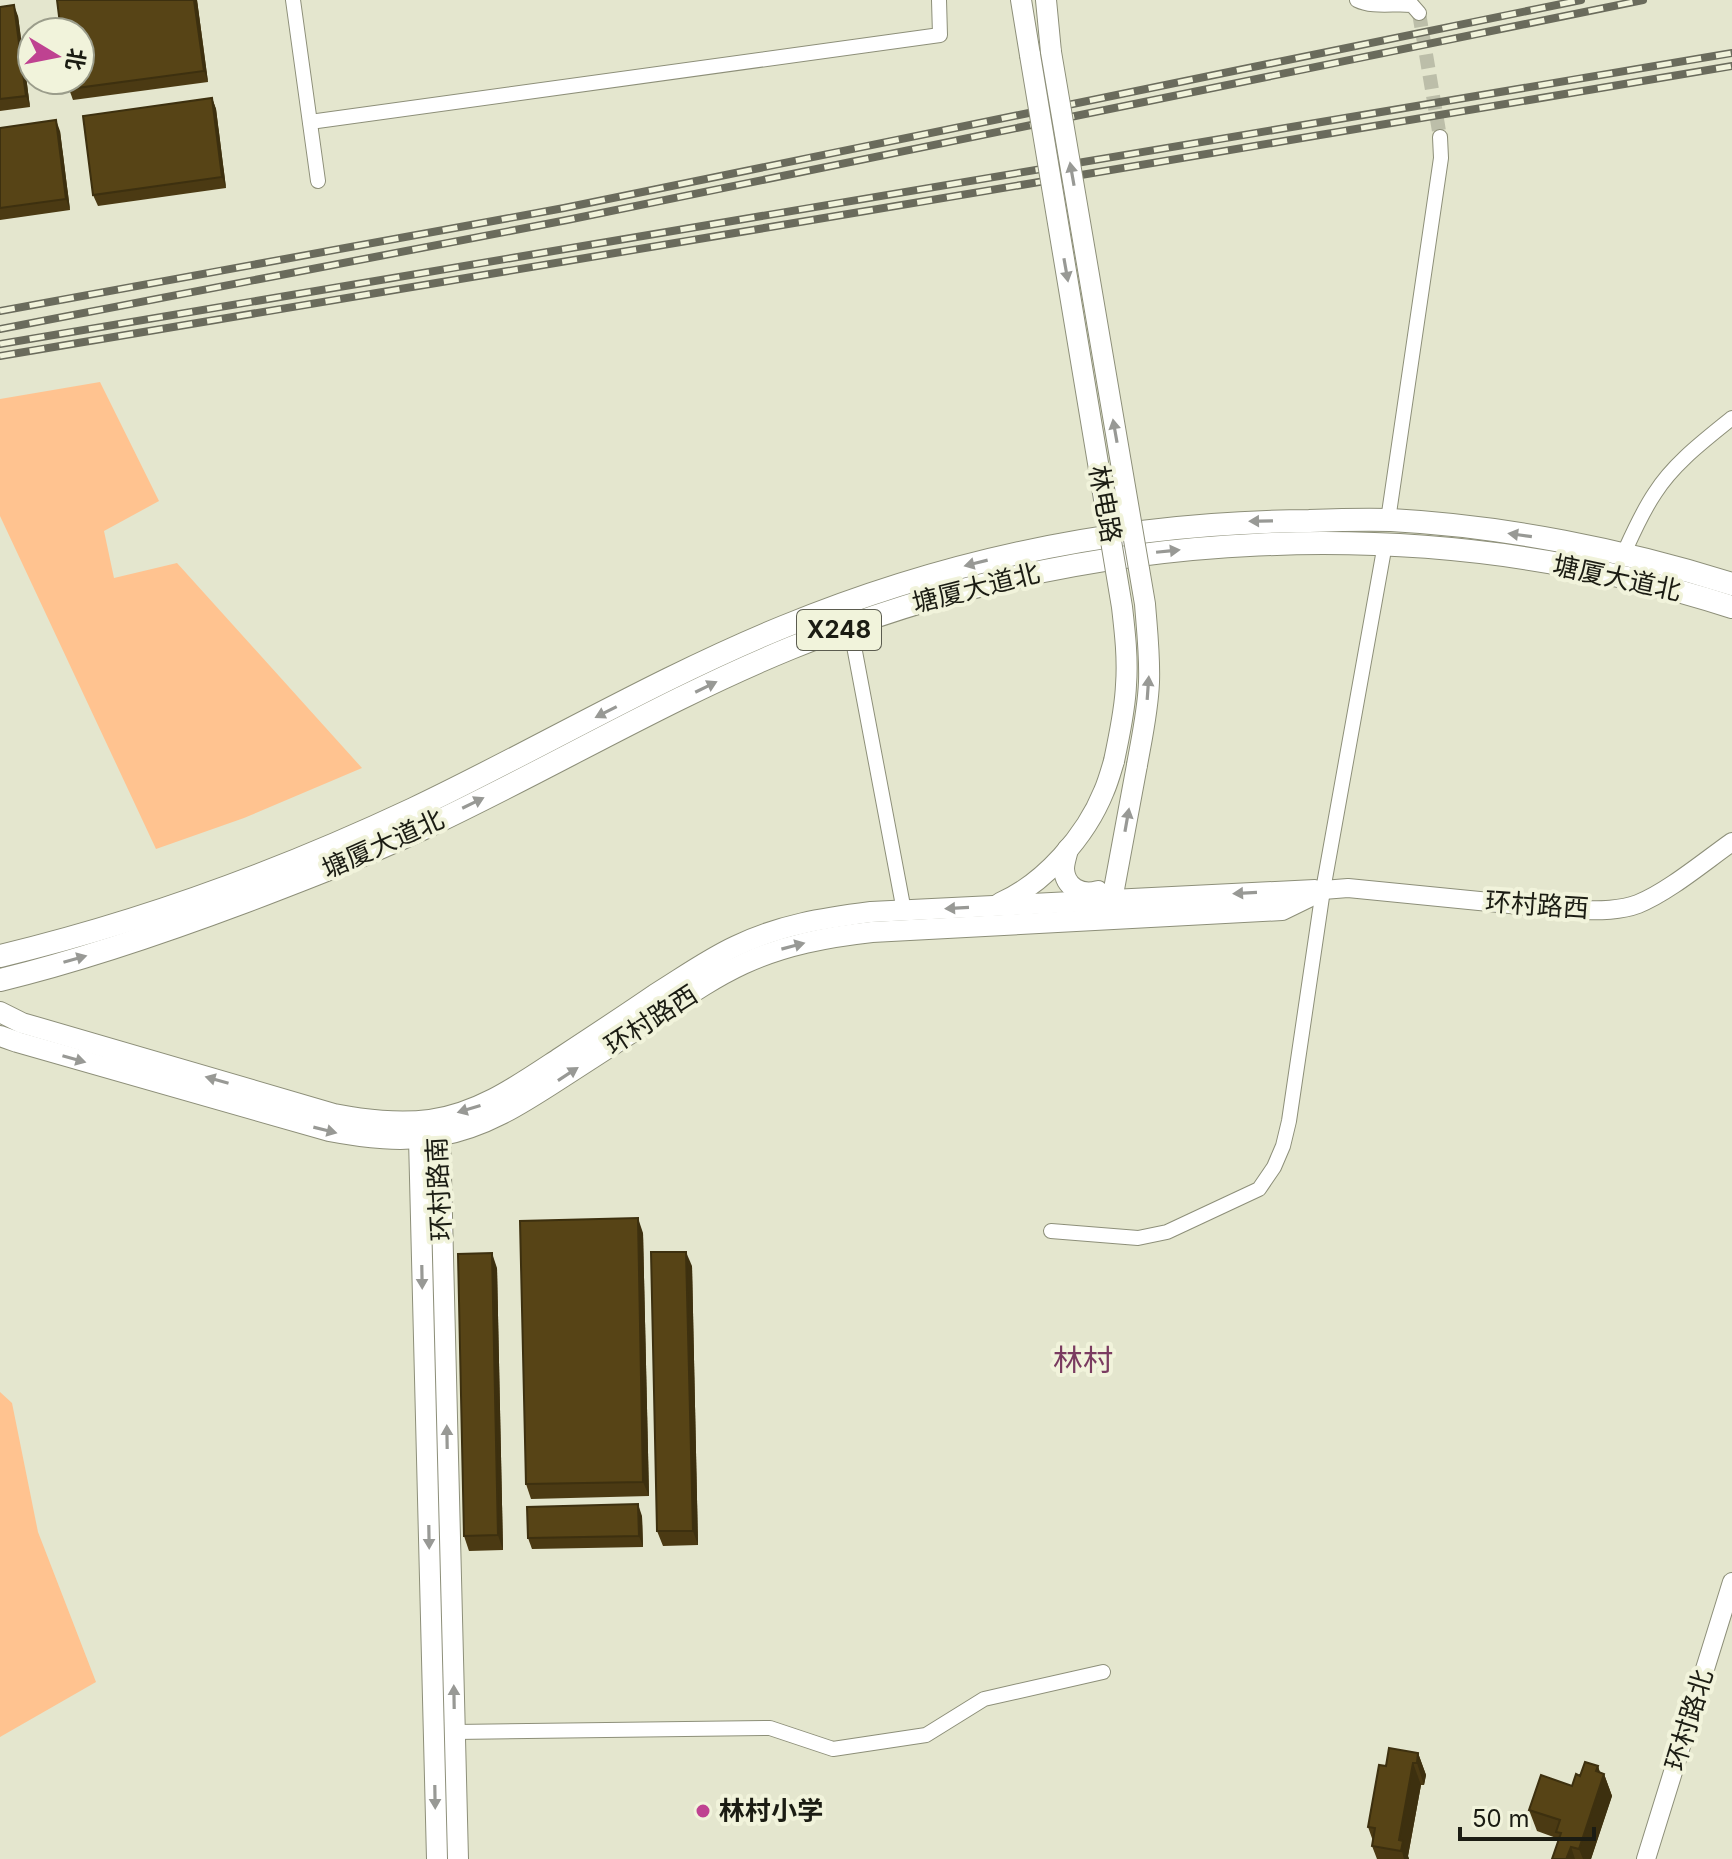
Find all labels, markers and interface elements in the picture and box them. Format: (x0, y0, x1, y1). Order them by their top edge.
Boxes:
north arrow (16, 16, 96, 96)
text: 北 (61, 46, 90, 73)
one-way arrow (1065, 161, 1078, 186)
one-way arrow (1060, 258, 1073, 283)
one-way arrow (1109, 418, 1121, 443)
street label: 林电路 (1083, 463, 1128, 545)
one-way arrow (1248, 515, 1273, 527)
one-way arrow (1507, 528, 1532, 541)
one-way arrow (1155, 545, 1180, 558)
street label: 塘厦大道北 (1550, 549, 1684, 606)
street label: 塘厦大道北 (909, 557, 1043, 618)
one-way arrow (964, 557, 989, 569)
road number: X248 (797, 610, 881, 650)
one-way arrow (1142, 675, 1155, 700)
one-way arrow (694, 680, 717, 694)
one-way arrow (595, 705, 618, 719)
one-way arrow (462, 797, 485, 810)
street label: 塘厦大道北 (317, 803, 448, 884)
one-way arrow (1121, 807, 1133, 832)
street label: 环村路西 (1484, 885, 1590, 924)
one-way arrow (1232, 887, 1257, 900)
one-way arrow (945, 902, 970, 915)
one-way arrow (780, 939, 805, 951)
one-way arrow (64, 952, 88, 965)
street label: 环村路西 (599, 978, 703, 1061)
one-way arrow (63, 1053, 87, 1066)
one-way arrow (557, 1067, 579, 1081)
one-way arrow (204, 1073, 228, 1086)
one-way arrow (457, 1103, 481, 1116)
one-way arrow (312, 1124, 337, 1136)
street label: 环村路南 (420, 1136, 457, 1242)
one-way arrow (416, 1265, 429, 1290)
district label: 林村 (1053, 1342, 1113, 1378)
one-way arrow (441, 1424, 454, 1449)
one-way arrow (422, 1525, 435, 1550)
street label: 环村路北 (1658, 1666, 1719, 1774)
one-way arrow (447, 1684, 460, 1709)
one-way arrow (429, 1785, 442, 1810)
scale bar (1460, 1791, 1594, 1841)
place label: 林村小学 (719, 1795, 823, 1826)
marker: 林村小学 (694, 1802, 712, 1820)
text: 50 m (1472, 1804, 1530, 1833)

